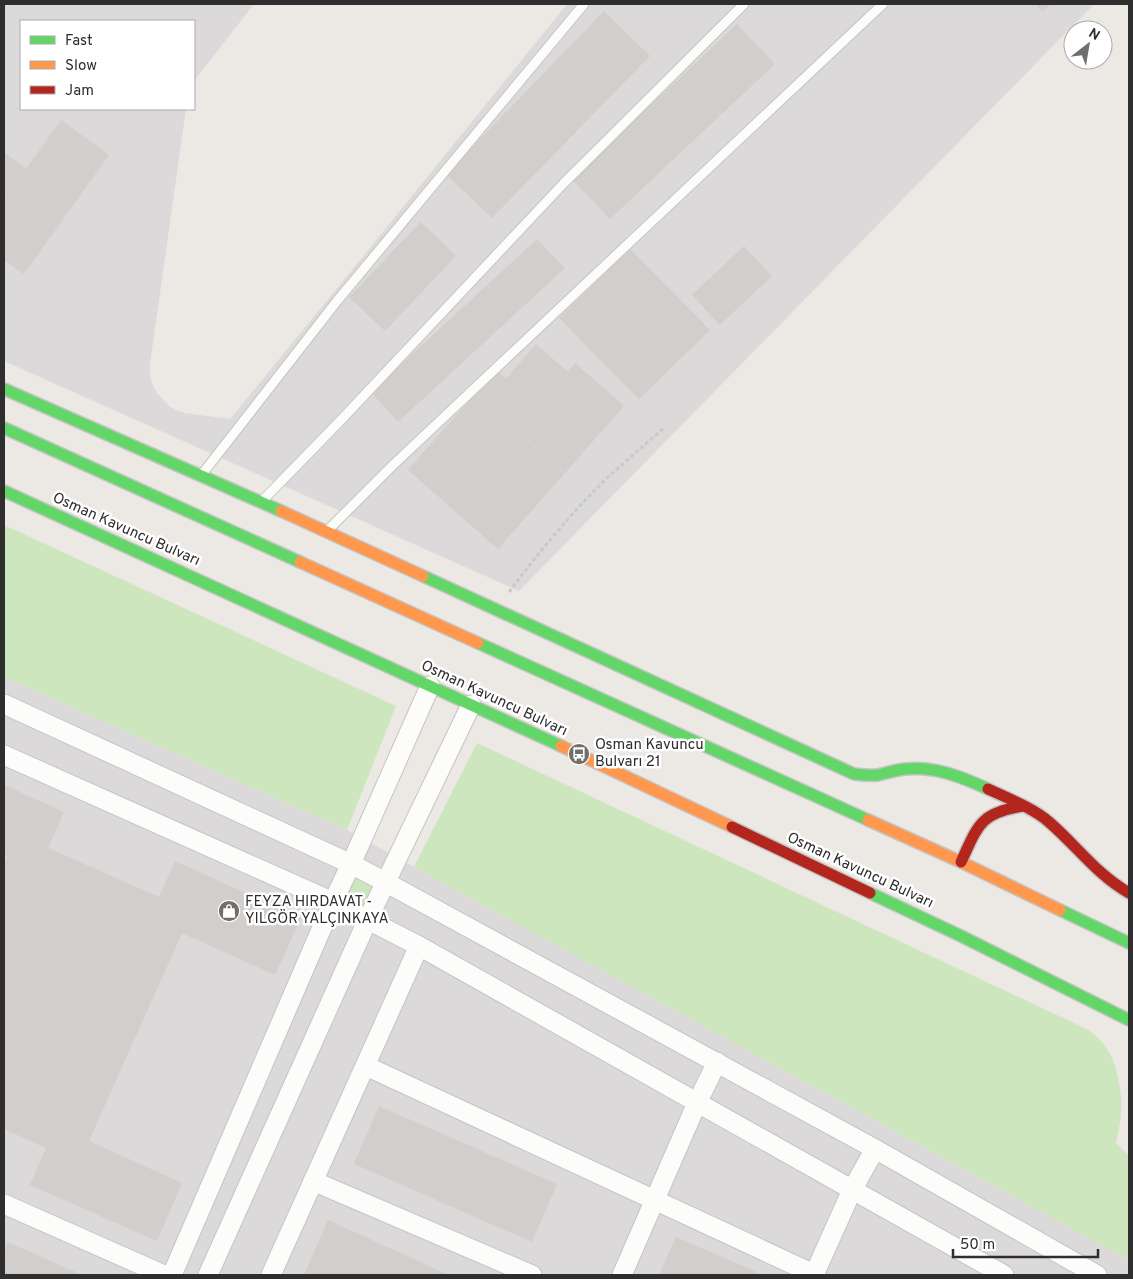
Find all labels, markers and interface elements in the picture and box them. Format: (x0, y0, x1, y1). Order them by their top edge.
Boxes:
legend (20, 20, 195, 110)
north arrow (1063, 20, 1113, 70)
text: N (1085, 25, 1103, 45)
text: Fast (65, 32, 93, 51)
text: Slow (65, 57, 97, 76)
text: Jam (65, 82, 94, 101)
street label: Osman Kavuncu Bulvarı (49, 489, 203, 571)
street label: Osman Kavuncu Bulvarı (418, 657, 570, 741)
place label: Osman Kavuncu Bulvarı 21 (595, 736, 704, 772)
bus stop icon: Osman Kavuncu Bulvarı 21 (567, 742, 591, 766)
street label: Osman Kavuncu Bulvarı (784, 829, 936, 913)
place label: FEYZA HIRDAVAT - YILGÖR YALÇINKAYA (245, 893, 389, 929)
shop icon: FEYZA HIRDAVAT - YILGÖR YALÇINKAYA (217, 899, 241, 923)
scale bar (953, 1226, 1098, 1258)
text: 50 m (960, 1236, 995, 1255)

